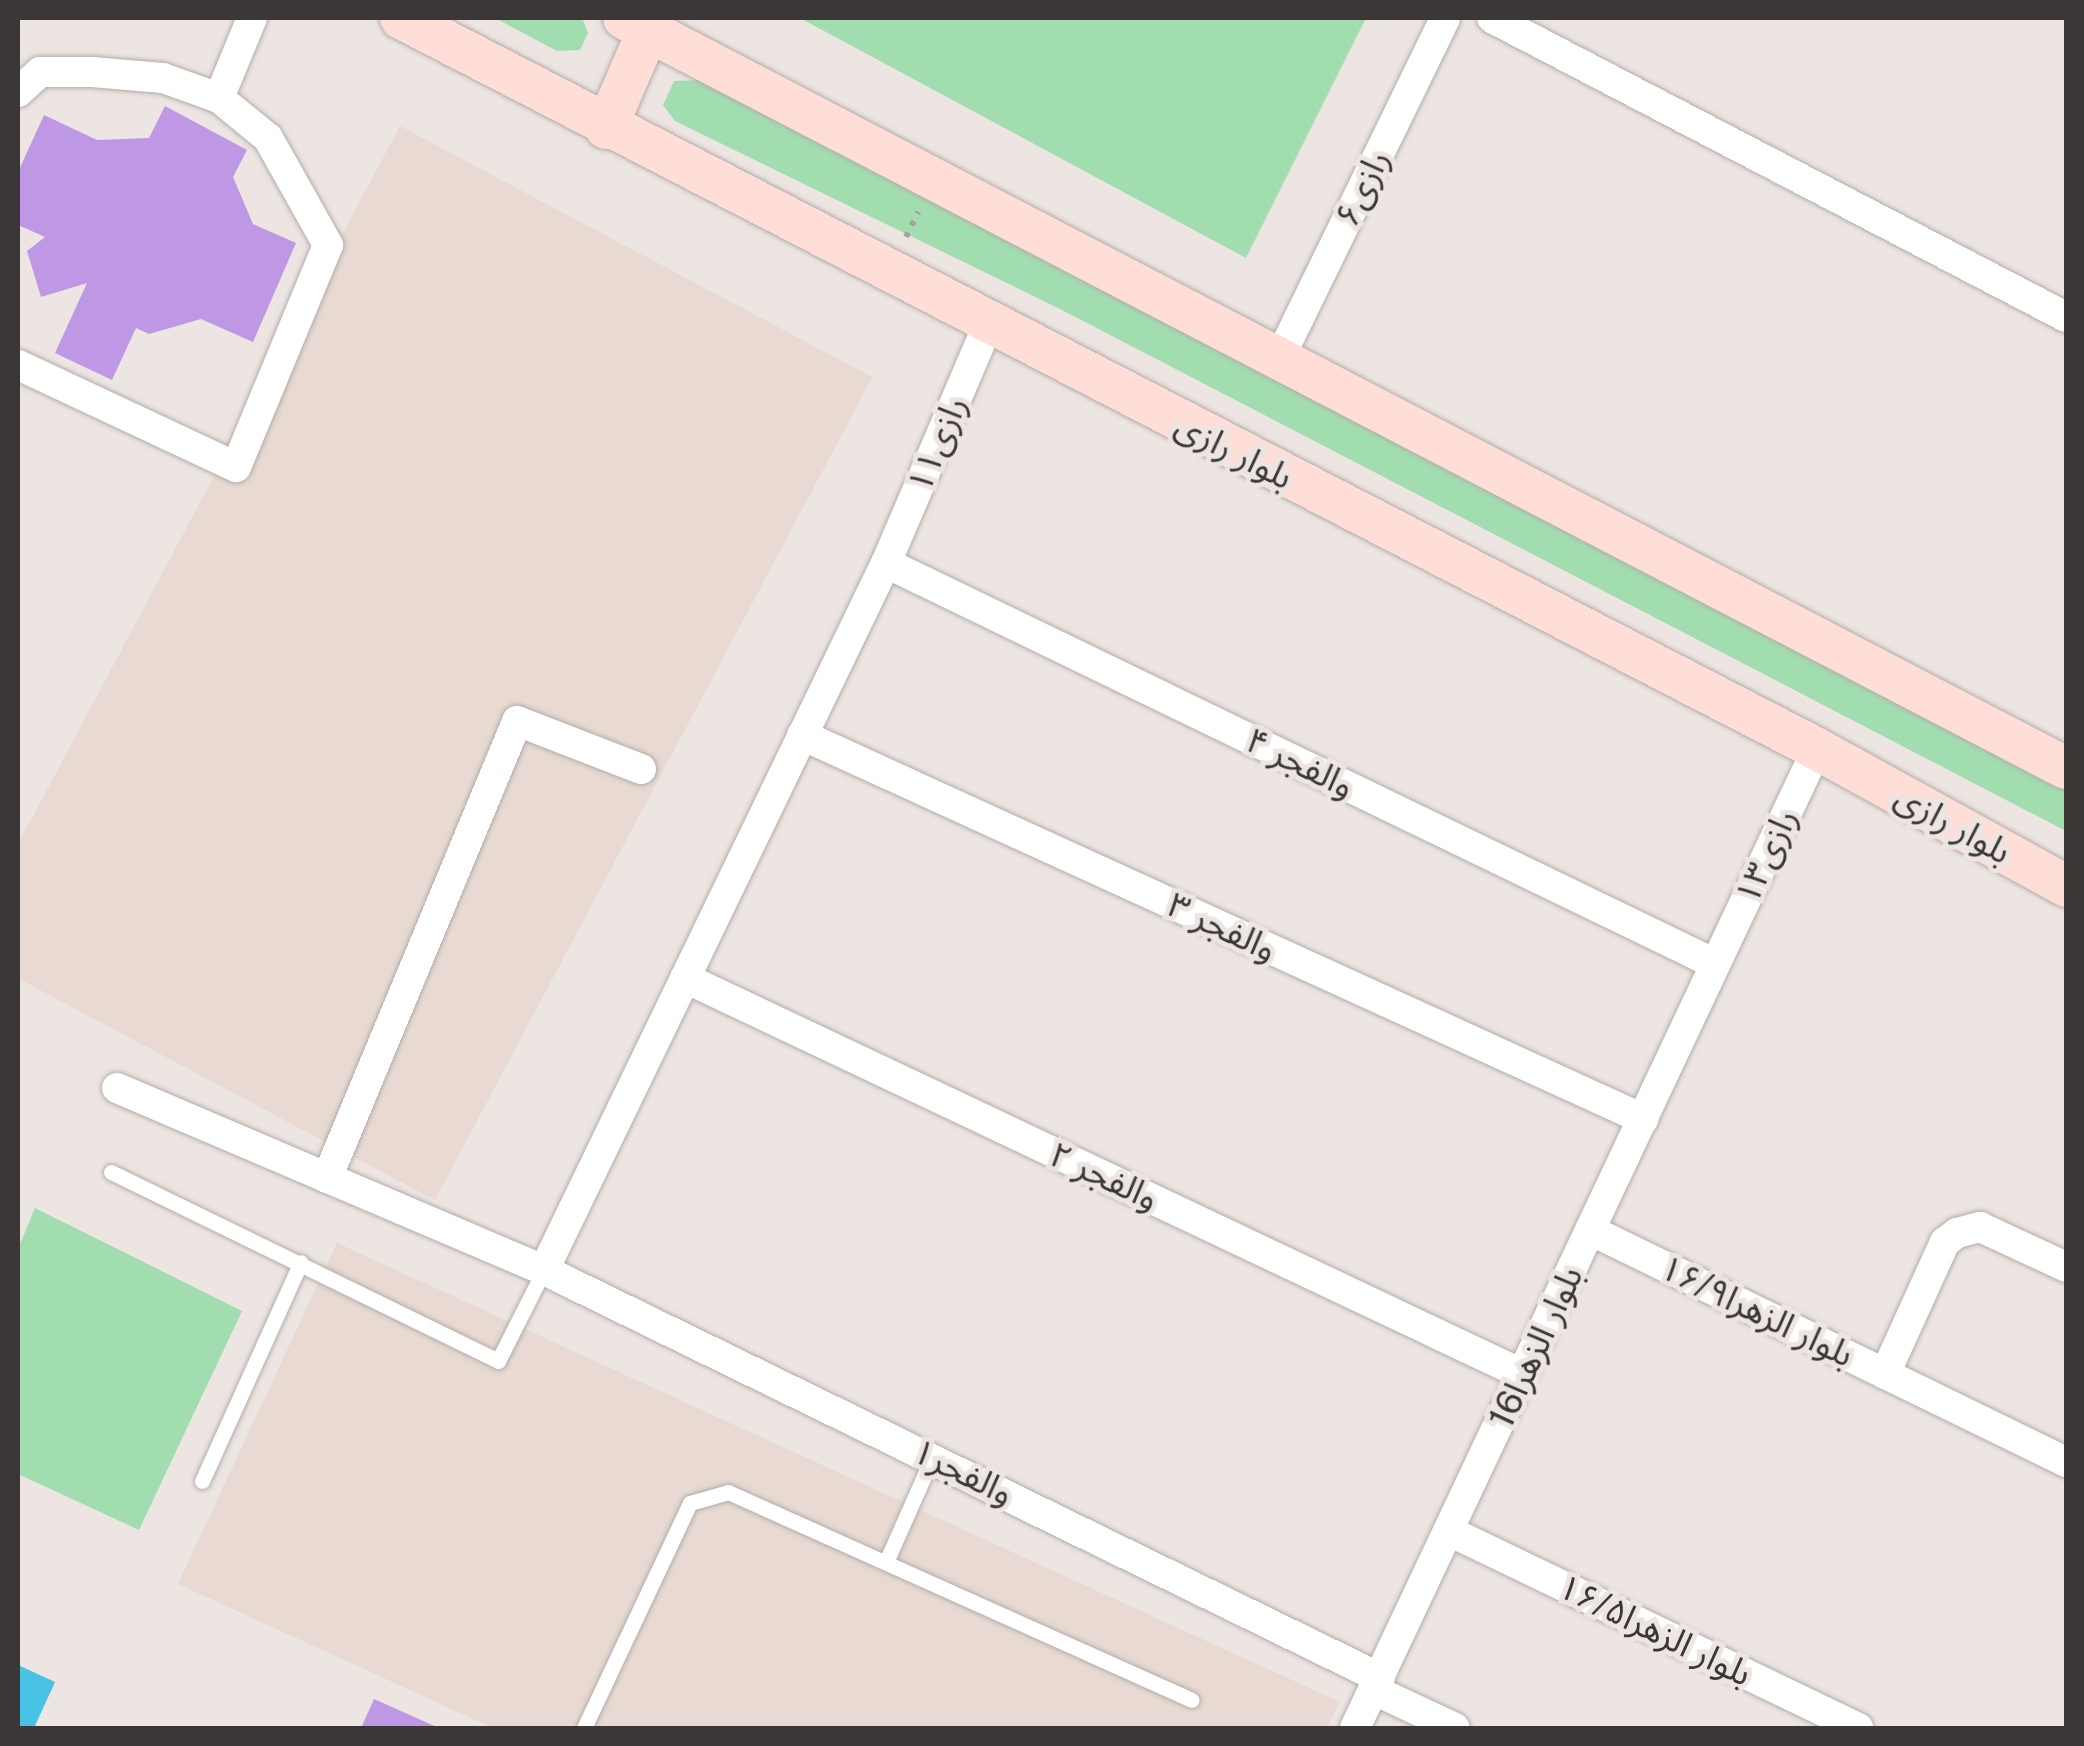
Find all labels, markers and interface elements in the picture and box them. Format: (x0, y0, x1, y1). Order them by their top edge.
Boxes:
street label: رازی۶ (1326, 143, 1398, 233)
street label: رازی۱۱ (898, 390, 976, 498)
street label: بلوار رازی (1168, 404, 1300, 498)
street label: والفجر ۴ (1239, 719, 1361, 807)
street label: بلوار رازی (1888, 775, 2018, 873)
street label: رازی۱۳ (1726, 802, 1806, 910)
street label: والفجر ۳ (1161, 884, 1283, 970)
street label: والفجر ۲ (1043, 1133, 1165, 1219)
street label: بلوار الزهرا۱۶/۹ (1654, 1246, 1860, 1376)
street label: 16بلوار الزهرا (1480, 1260, 1592, 1434)
street label: والفجر۱ (906, 1430, 1020, 1514)
street label: بلوار الزهرا۱۶/۵ (1552, 1565, 1758, 1695)

